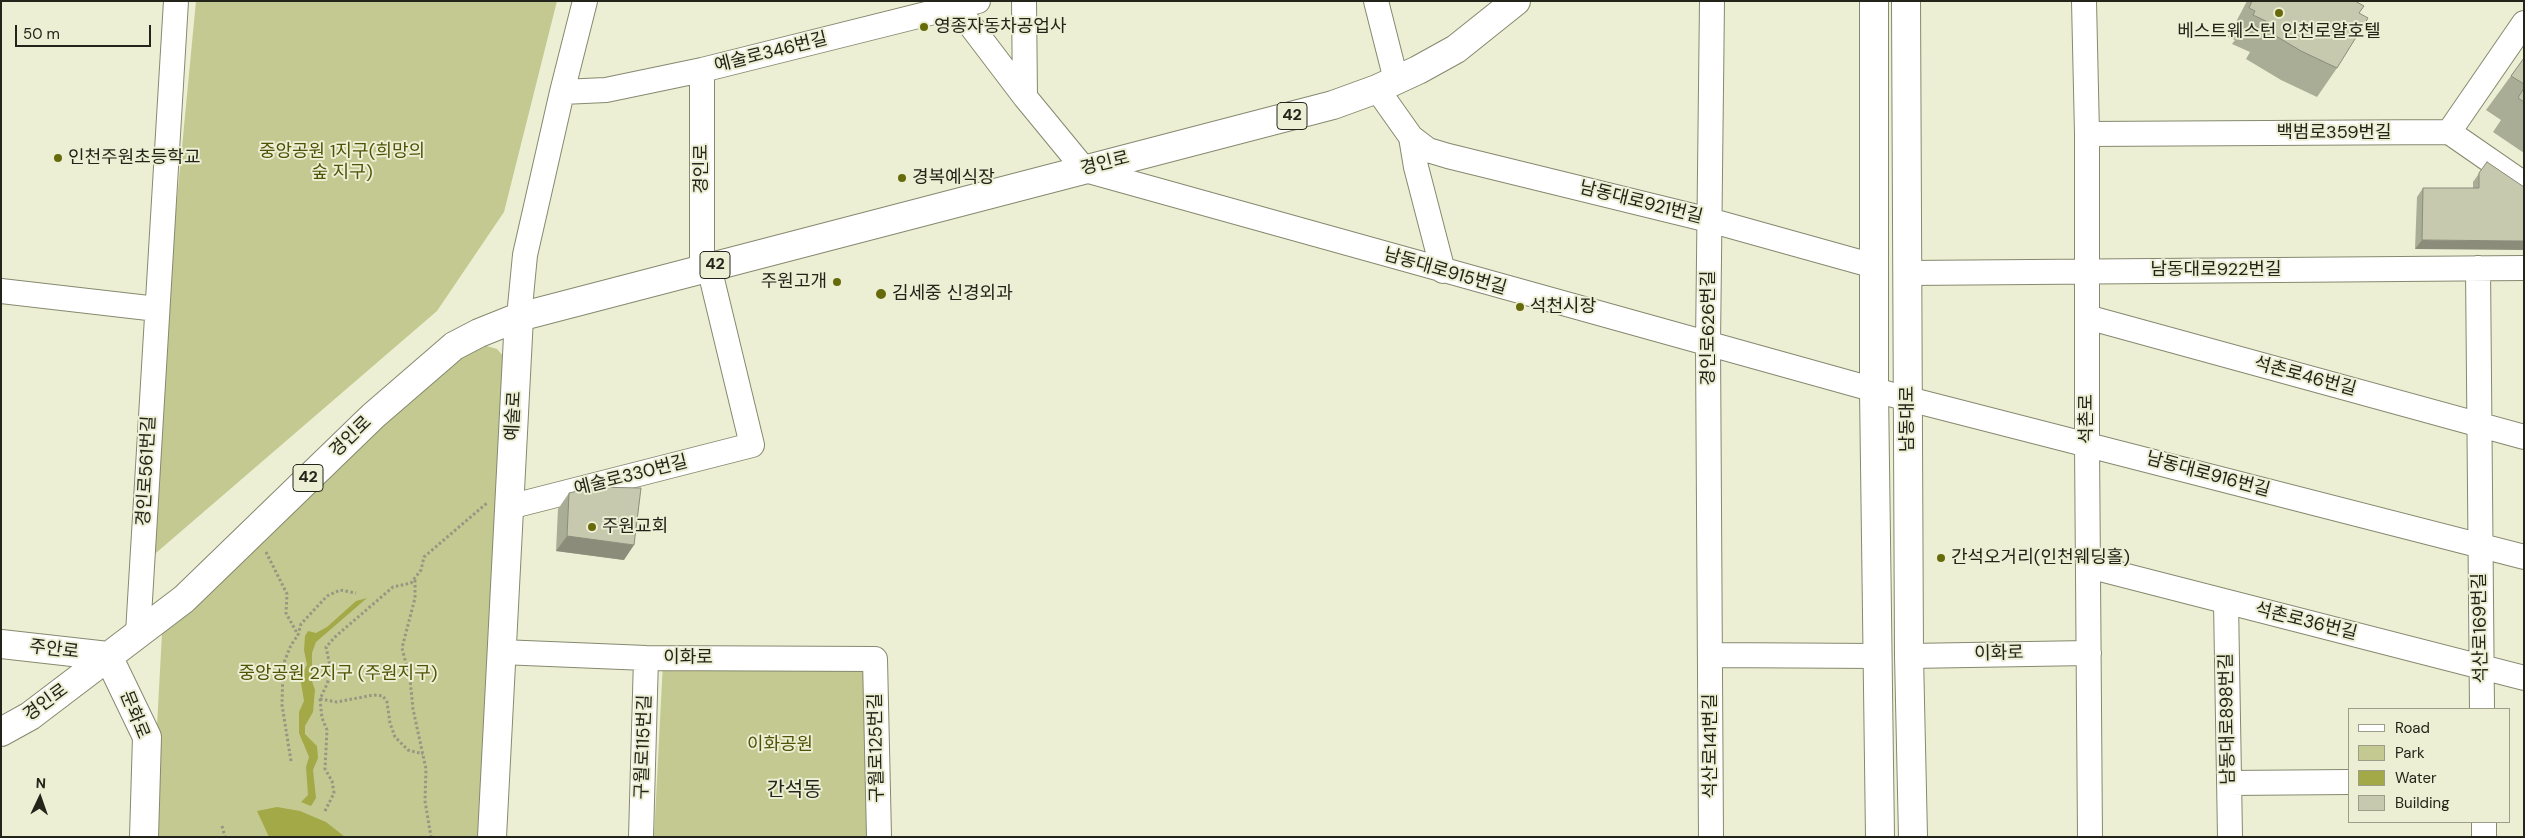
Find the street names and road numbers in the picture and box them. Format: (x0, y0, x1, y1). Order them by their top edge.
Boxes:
street label: 예술로346번길 (712, 29, 830, 77)
road number: 42 (1277, 102, 1307, 130)
street label: 백범로359번길 (2276, 122, 2392, 144)
street label: 경인로 (691, 144, 713, 194)
street label: 경인로 (1078, 148, 1132, 180)
street label: 남동대로921번길 (1577, 177, 1705, 229)
street label: 남동대로915번길 (1381, 244, 1509, 300)
road number: 42 (700, 252, 730, 278)
street label: 남동대로922번길 (2150, 259, 2282, 281)
street label: 경인로626번길 (1698, 270, 1720, 386)
street label: 석촌로46번길 (2251, 353, 2359, 401)
street label: 남동대로 (1897, 386, 1919, 452)
street label: 예술로 (502, 391, 526, 441)
street label: 석촌로 (2076, 394, 2098, 444)
street label: 경인로 (326, 412, 376, 462)
street label: 경인로561번길 (133, 415, 161, 527)
street label: 남동대로916번길 (2144, 448, 2272, 502)
street label: 예술로330번길 (572, 451, 690, 501)
road number: 42 (293, 464, 323, 492)
street label: 석산로169번길 (2469, 572, 2493, 684)
street label: 석촌로36번길 (2253, 599, 2359, 645)
street label: 주안로 (28, 636, 80, 664)
street label: 이화로 (1974, 643, 2024, 665)
street label: 이화로 (663, 647, 713, 669)
street label: 남동대로898번길 (2216, 653, 2240, 785)
street label: 경인로 (20, 680, 72, 726)
street label: 문화로 (115, 688, 153, 742)
street label: 구월로125번길 (865, 693, 889, 803)
street label: 구월로115번길 (631, 694, 657, 800)
street label: 석산로141번길 (1700, 694, 1722, 798)

